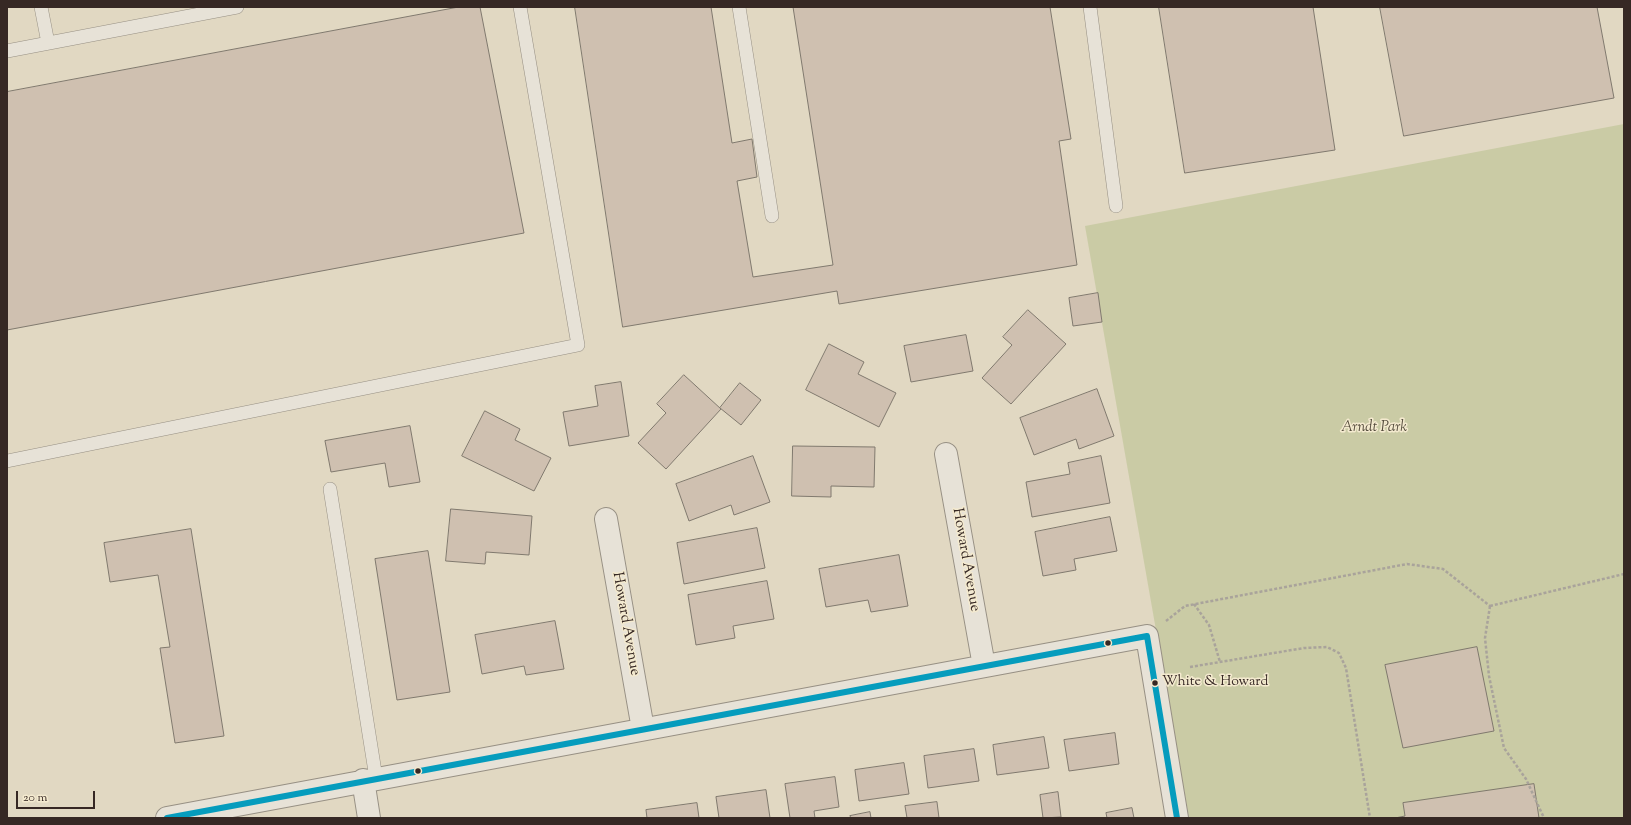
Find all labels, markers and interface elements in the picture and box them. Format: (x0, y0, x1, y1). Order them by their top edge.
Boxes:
park label: Arndt Park (1341, 419, 1407, 437)
street label: Howard Avenue (947, 507, 983, 613)
street label: Howard Avenue (607, 571, 643, 677)
unlabelled marker (1103, 638, 1113, 648)
place label: White & Howard (1162, 675, 1268, 691)
marker: White & Howard (1150, 678, 1160, 688)
unlabelled marker (413, 766, 423, 776)
scale bar (18, 783, 97, 809)
text: 20 m (23, 789, 47, 807)

